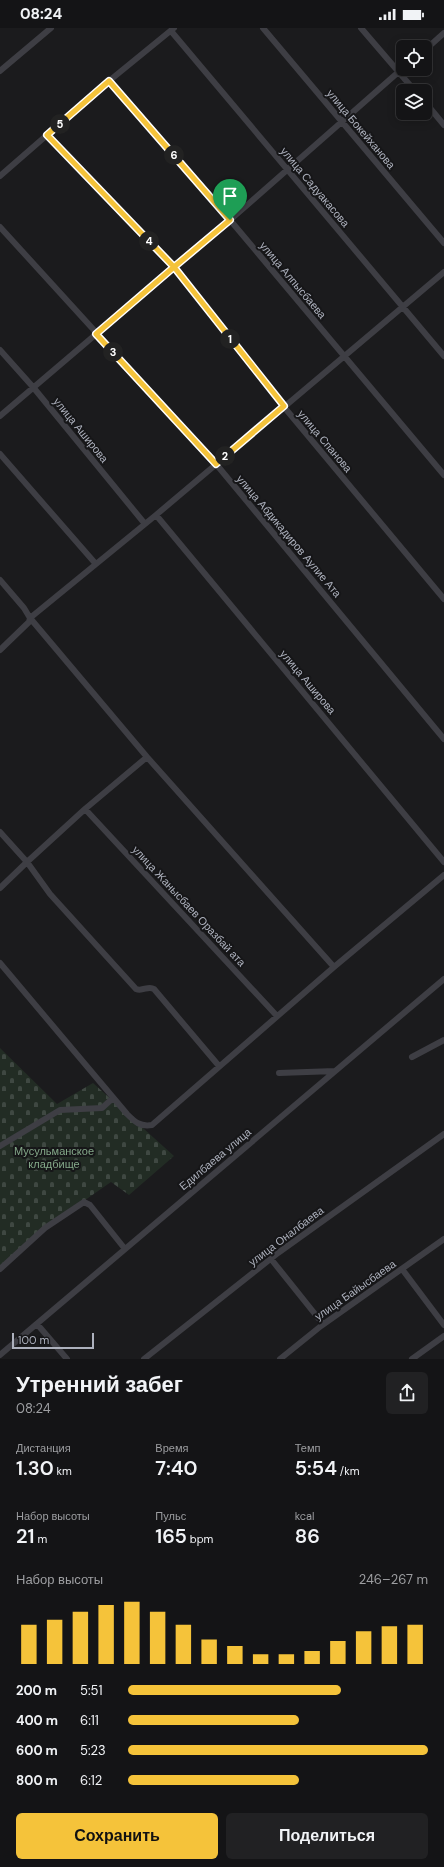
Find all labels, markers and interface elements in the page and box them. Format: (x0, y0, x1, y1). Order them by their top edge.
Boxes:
text: 08:24 (20, 4, 62, 24)
map controls (396, 40, 432, 120)
button: locate (396, 40, 432, 76)
button: layers (396, 84, 432, 120)
street label: улица Бокейханова (324, 86, 399, 172)
pin: 5 (50, 114, 70, 134)
text: 5 (57, 117, 63, 131)
street label: улица Садуакасова (277, 144, 353, 230)
pin: 6 (164, 145, 184, 165)
text: 6 (171, 148, 177, 162)
pin (213, 179, 247, 220)
icon: arrive (219, 185, 241, 207)
pin: 4 (139, 231, 159, 251)
text: 4 (145, 234, 153, 248)
street label: улица Алпысбаева (257, 239, 330, 322)
pin: 1 (220, 329, 240, 349)
text: 1 (228, 332, 232, 346)
pin: 3 (103, 342, 123, 362)
text: 3 (110, 345, 116, 359)
street label: улица Аширова (51, 395, 112, 466)
street label: улица Спанова (295, 407, 356, 476)
pin: 2 (215, 446, 235, 466)
text: 2 (222, 449, 228, 463)
street label: улица Абдикадиров Аулие Ата (234, 472, 345, 601)
street label: улица Аширова (277, 647, 339, 718)
street label: улица Жанысбаев Оразбай ата (129, 843, 249, 970)
street label: Едилбаева улица (176, 1124, 254, 1193)
park label: Мусульманское кладбище (14, 1144, 94, 1171)
street label: улица Оналбаева (246, 1203, 327, 1269)
street label: улица Байысбаева (312, 1256, 399, 1323)
scale bar (12, 1331, 94, 1350)
text: 100 m (18, 1333, 49, 1347)
text: Утренний забег (16, 1370, 183, 1399)
button: share (386, 1372, 428, 1414)
text: 08:24 (16, 1400, 51, 1417)
text: Дистанция (16, 1441, 71, 1455)
text: Время (155, 1441, 188, 1455)
text: Темп (295, 1441, 320, 1455)
text: 1.30 (16, 1455, 54, 1481)
text: 7:40 (155, 1455, 198, 1481)
text: 5:54 (295, 1455, 337, 1481)
text: km (54, 1464, 72, 1478)
text: /km (337, 1464, 360, 1478)
text: Набор высоты (16, 1509, 90, 1523)
text: Пульс (155, 1509, 186, 1523)
text: kcal (295, 1509, 315, 1523)
text: 21 (16, 1523, 35, 1549)
text: 165 (155, 1523, 187, 1549)
text: 86 (295, 1523, 320, 1549)
text: m (35, 1532, 47, 1546)
text: bpm (187, 1532, 213, 1546)
text: Набор высоты (16, 1571, 103, 1588)
text: 246–267 m (359, 1571, 428, 1588)
text: 200 m (16, 1682, 57, 1699)
text: 5:51 (80, 1682, 103, 1699)
text: 400 m (16, 1712, 58, 1729)
text: 6:11 (80, 1712, 99, 1729)
text: 600 m (16, 1742, 58, 1759)
text: 5:23 (80, 1742, 106, 1759)
text: 800 m (16, 1772, 58, 1789)
text: 6:12 (80, 1772, 102, 1789)
button: Сохранить (16, 1813, 218, 1859)
button: Поделиться (226, 1813, 428, 1859)

